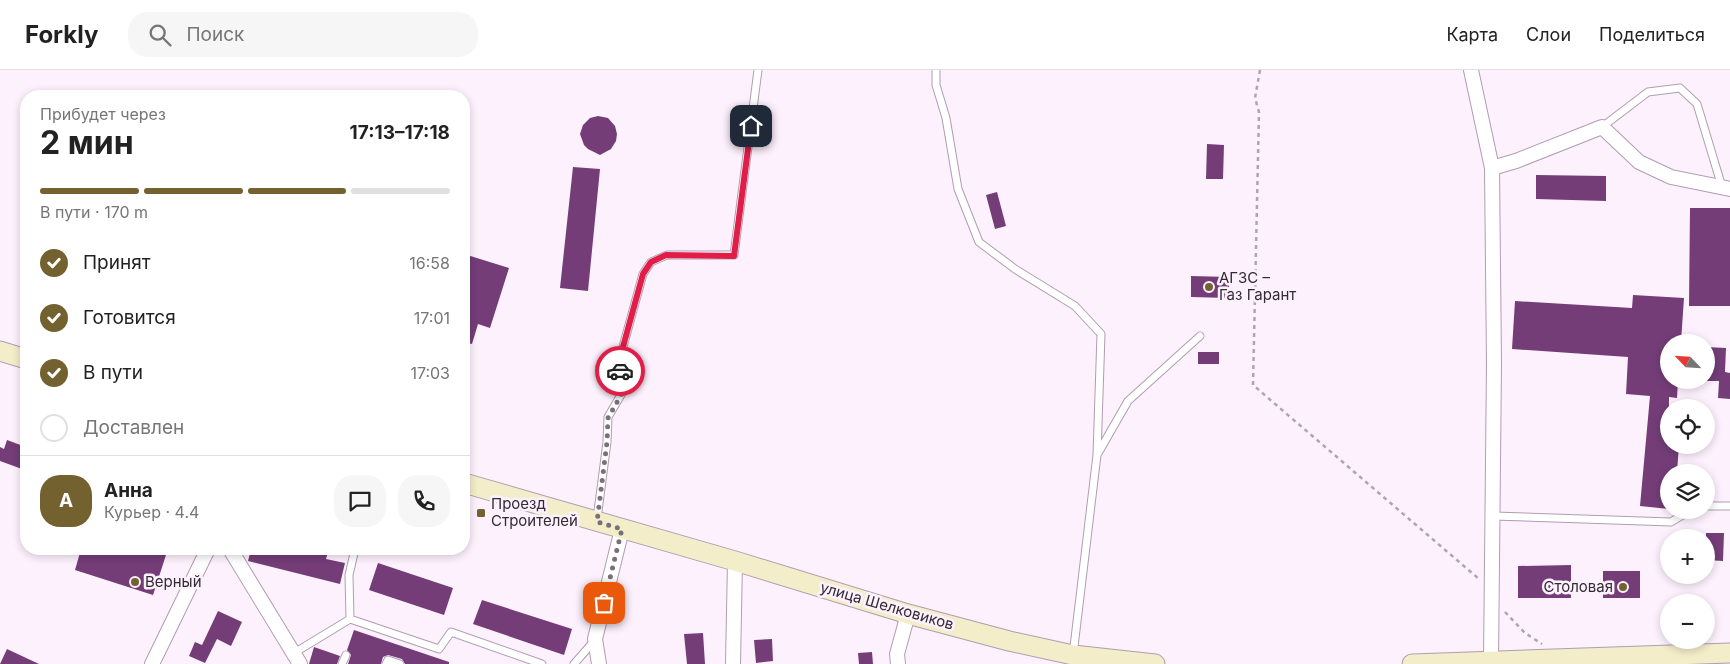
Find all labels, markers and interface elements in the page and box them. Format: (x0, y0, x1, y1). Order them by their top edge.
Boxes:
search box (128, 12, 478, 57)
text: Forkly (25, 20, 98, 49)
icon: search (146, 21, 174, 49)
text: Поиск (186, 23, 244, 46)
text: Карта (1446, 24, 1498, 45)
text: Слои (1526, 24, 1571, 45)
text: Поделиться (1599, 24, 1705, 45)
text: Прибудет через (40, 104, 166, 124)
pin (730, 105, 772, 147)
icon: home (737, 112, 765, 140)
text: 17:13–17:18 (350, 121, 450, 144)
text: 2 мин (40, 123, 134, 162)
text: В пути · 170 m (40, 202, 148, 222)
icon: check (40, 249, 68, 277)
text: Принят (83, 251, 151, 274)
text: 16:58 (409, 253, 450, 273)
place label: АГЗС – Газ Гарант (1219, 268, 1296, 304)
marker: АГЗС – Газ Гарант (1203, 281, 1215, 293)
icon: check (40, 304, 68, 332)
text: Готовится (83, 306, 176, 329)
text: 17:01 (414, 308, 450, 328)
north arrow (1660, 334, 1715, 389)
map controls (1660, 334, 1715, 649)
courier (595, 346, 645, 396)
icon: car (606, 357, 634, 385)
icon: check (40, 359, 68, 387)
text: В пути (83, 361, 143, 384)
text: 17:03 (410, 363, 450, 383)
button: locate (1660, 399, 1715, 454)
text: Доставлен (83, 416, 184, 439)
button: layers (1660, 464, 1715, 519)
button: chat (334, 475, 386, 527)
button: phone (398, 475, 450, 527)
text: Анна (104, 479, 153, 502)
text: А (59, 489, 73, 512)
place label: Проезд Строителей (491, 494, 578, 530)
text: Курьер · 4.4 (104, 502, 199, 522)
marker: Проезд Строителей (475, 507, 487, 519)
button: + (1660, 529, 1715, 584)
place label: Верный (145, 572, 202, 591)
marker: Верный (129, 576, 141, 588)
street label: улица Шелковиков (818, 577, 956, 634)
place label: Столовая (1543, 577, 1613, 596)
marker: Столовая (1617, 581, 1629, 593)
pin (583, 582, 625, 624)
icon: bag (590, 589, 618, 617)
button: − (1660, 594, 1715, 649)

